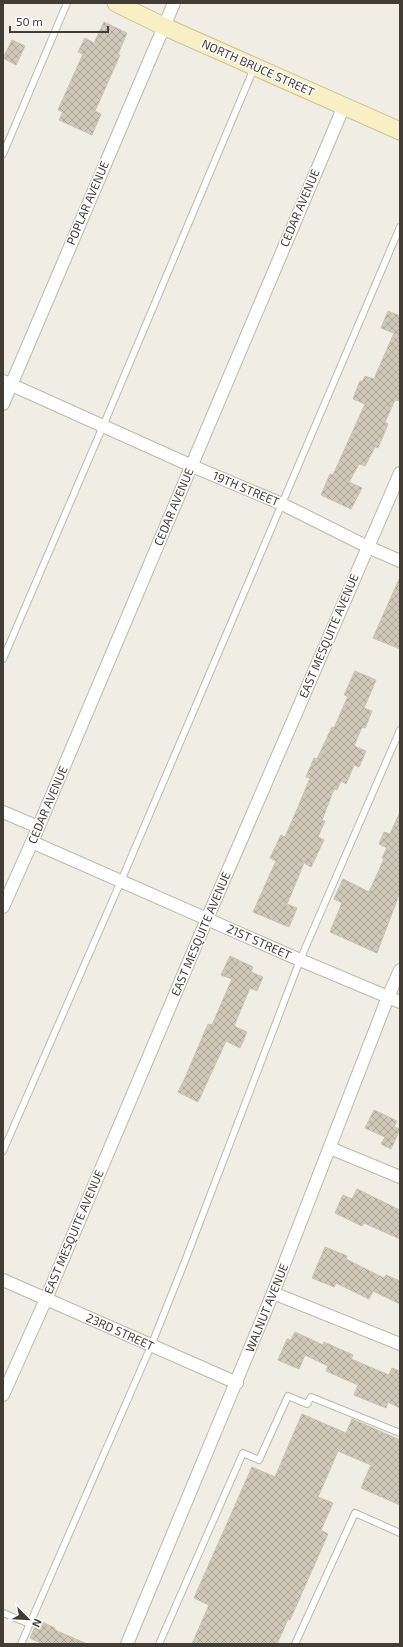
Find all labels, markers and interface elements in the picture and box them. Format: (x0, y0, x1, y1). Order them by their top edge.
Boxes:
scale bar (10, 8, 108, 34)
text: 50 m (16, 14, 43, 28)
street label: NORTH BRUCE STREET (200, 36, 317, 98)
street label: POPLAR AVENUE (63, 158, 111, 247)
street label: CEDAR AVENUE (276, 166, 322, 249)
street label: CEDAR AVENUE (150, 465, 196, 548)
street label: 19TH STREET (211, 468, 282, 508)
street label: EAST MESQUITE AVENUE (296, 571, 362, 700)
street label: CEDAR AVENUE (24, 763, 70, 846)
street label: EAST MESQUITE AVENUE (168, 869, 234, 998)
street label: 21ST STREET (225, 921, 294, 962)
street label: EAST MESQUITE AVENUE (41, 1167, 107, 1296)
street label: WALNUT AVENUE (242, 1261, 290, 1354)
street label: 23RD STREET (84, 1310, 157, 1352)
north arrow (8, 1599, 48, 1639)
text: N (30, 1617, 45, 1630)

